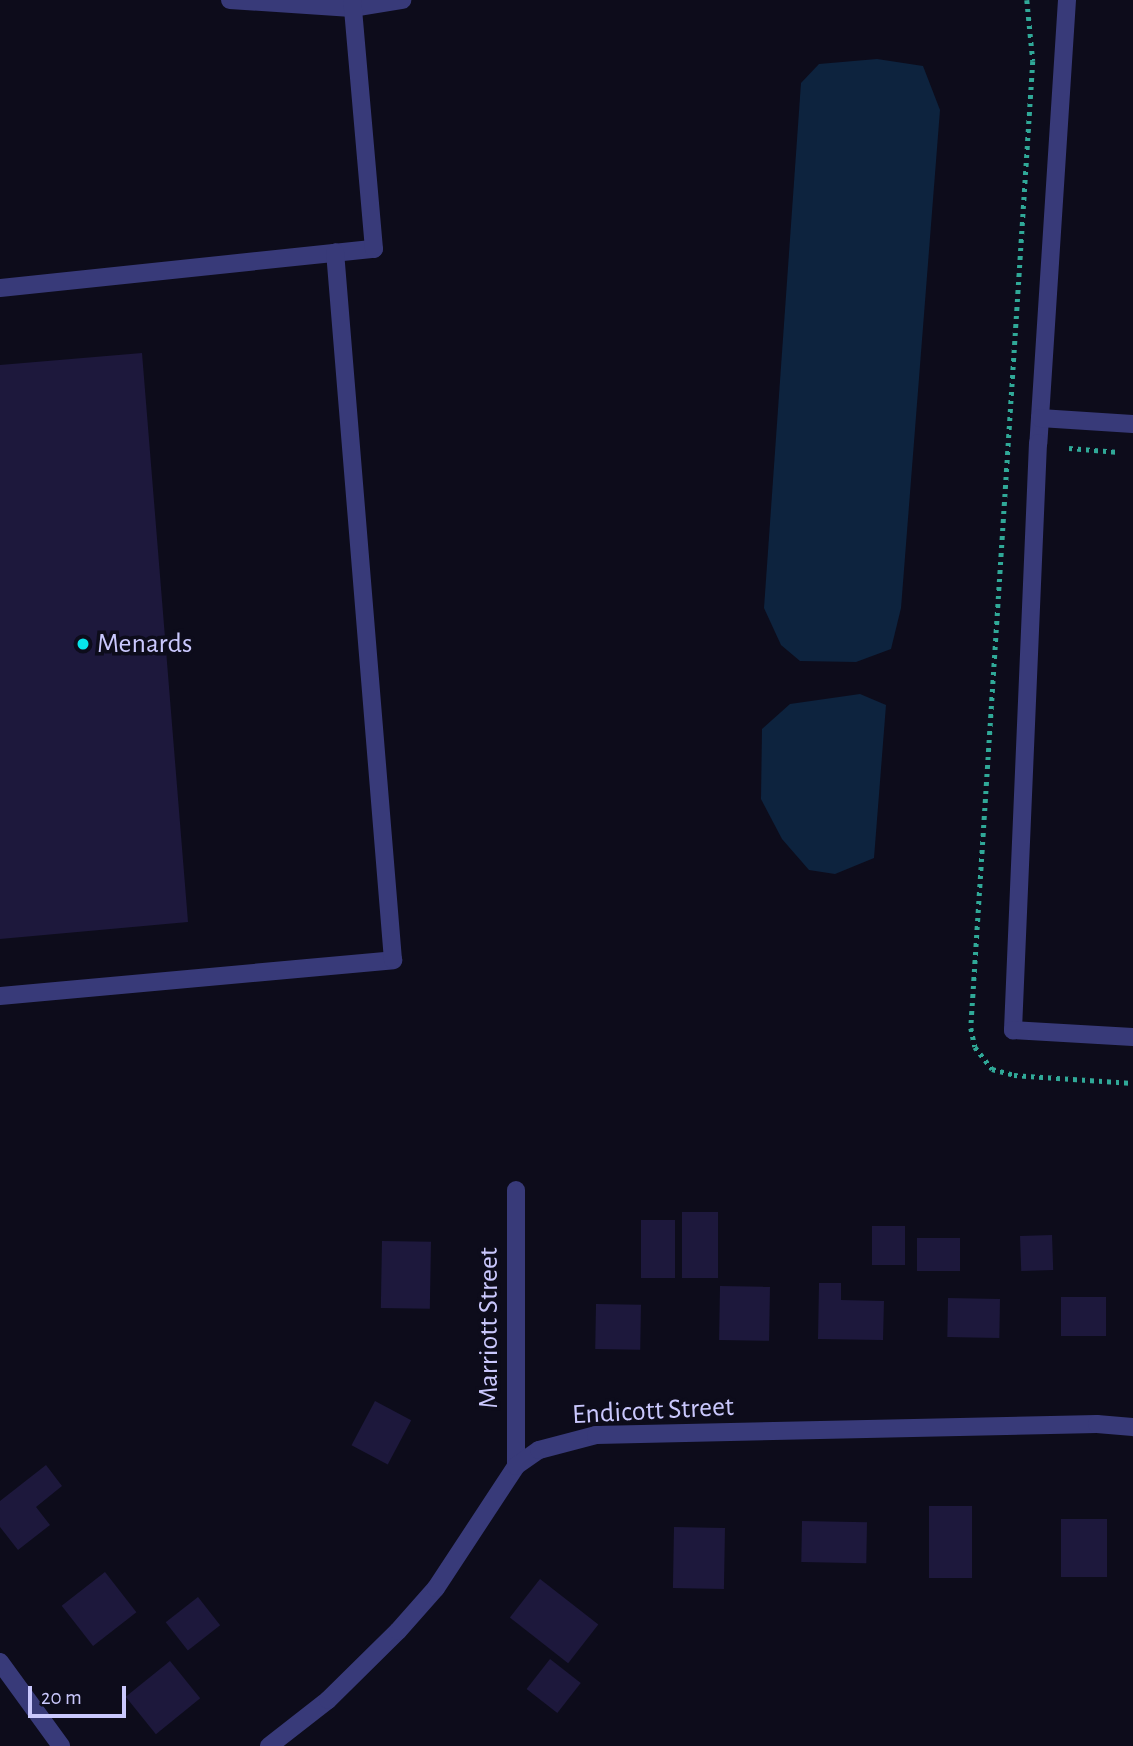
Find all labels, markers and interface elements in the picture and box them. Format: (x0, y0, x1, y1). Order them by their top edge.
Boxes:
place label: Menards (97, 627, 192, 661)
marker: Menards (75, 636, 91, 652)
street label: Marriott Street (472, 1247, 506, 1409)
street label: Endicott Street (571, 1390, 735, 1432)
scale bar (32, 1672, 130, 1716)
text: 20 m (41, 1687, 82, 1708)

